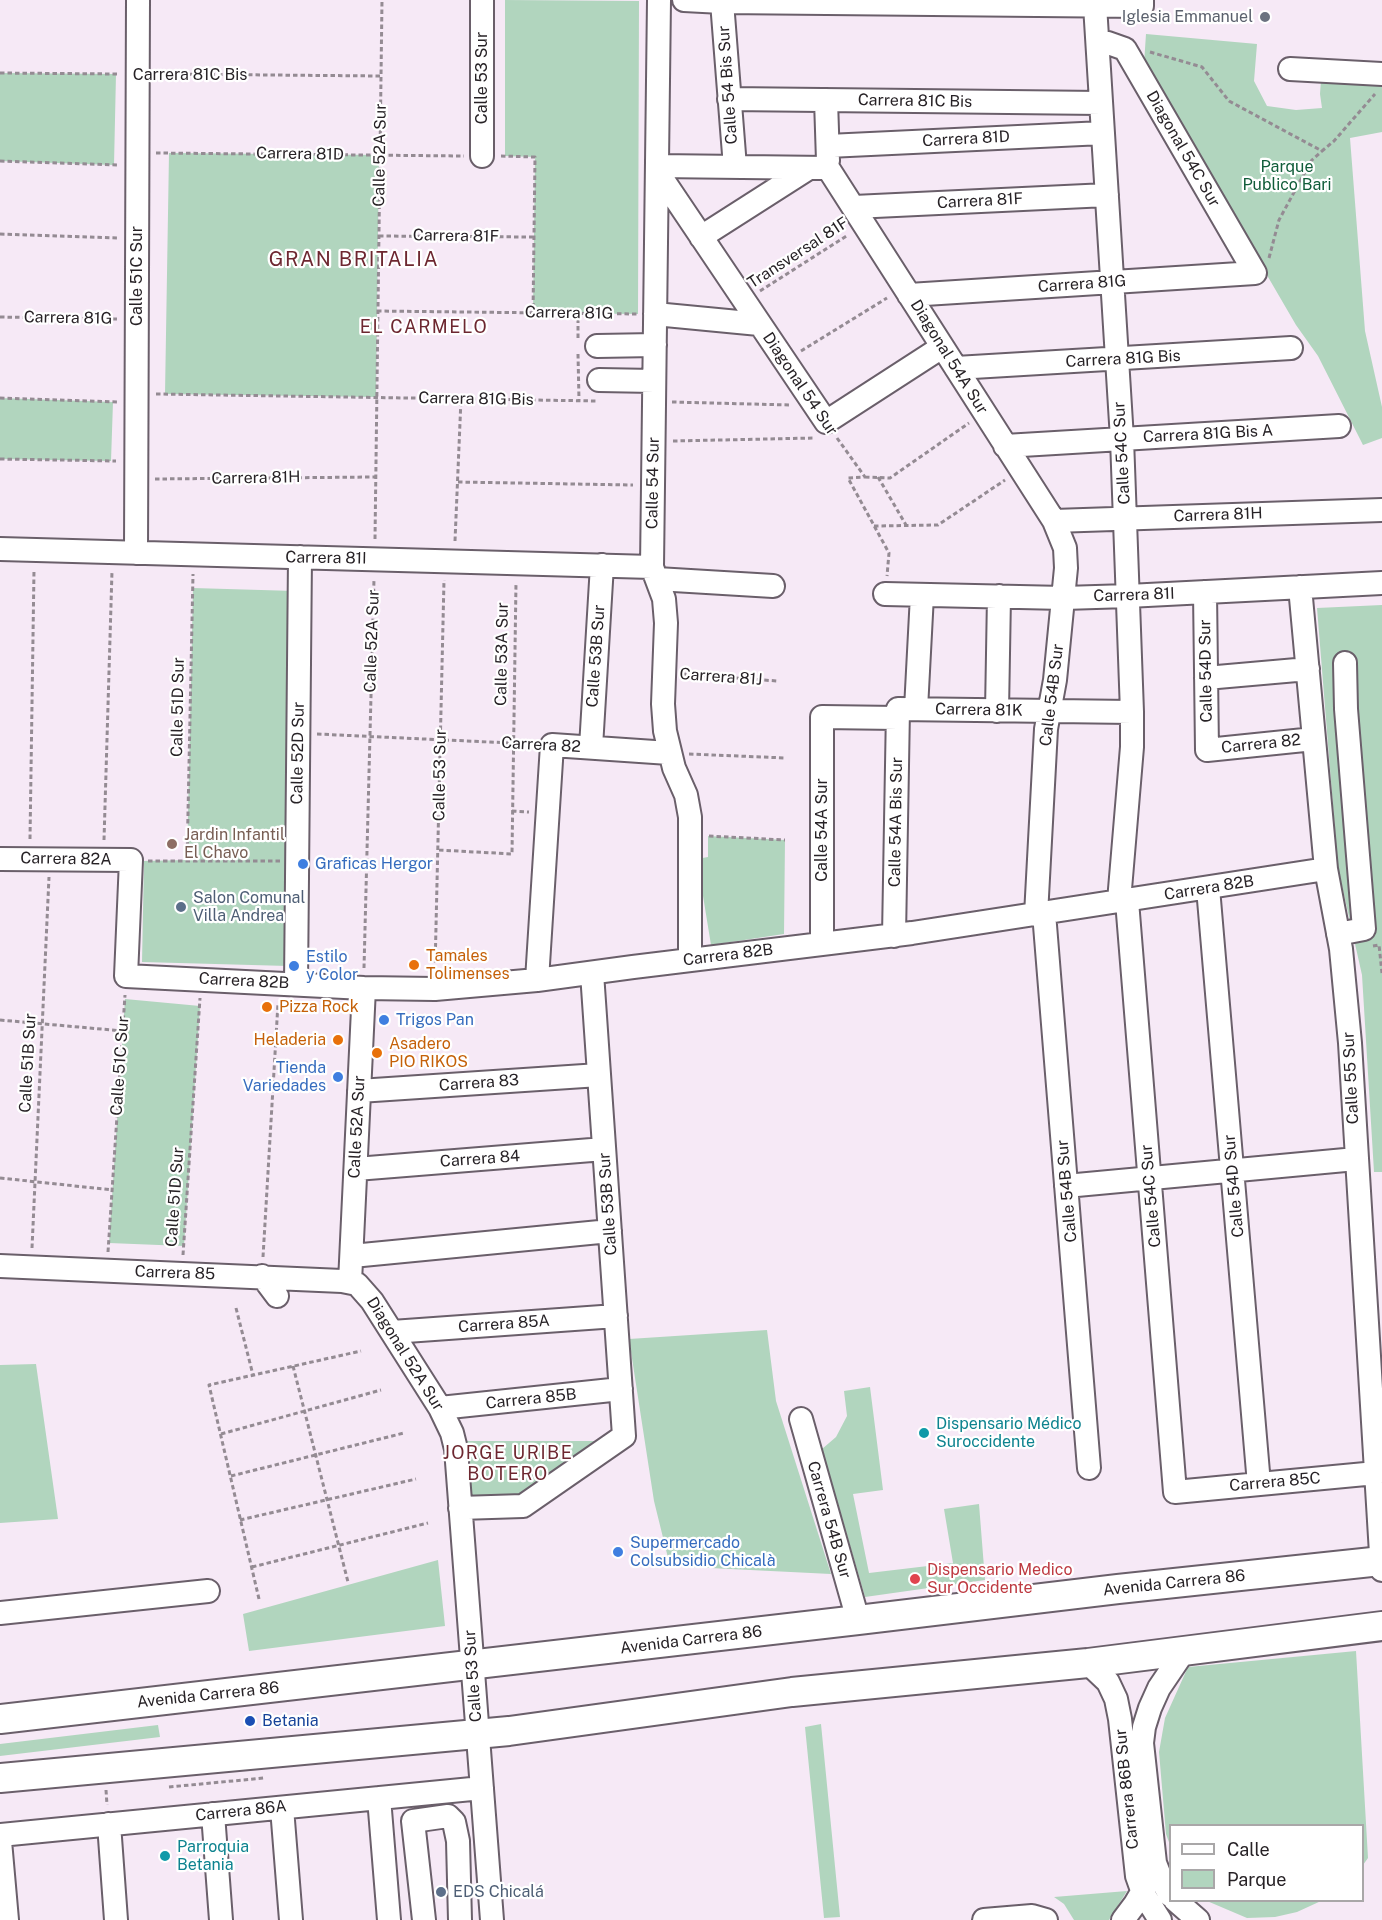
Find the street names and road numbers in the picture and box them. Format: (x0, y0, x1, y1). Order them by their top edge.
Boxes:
street label: Calle 54 Bis Sur (714, 25, 742, 145)
street label: Calle 53 Sur (472, 32, 492, 124)
street label: Carrera 81C Bis (133, 65, 247, 85)
street label: Diagonal 54C Sur (1142, 87, 1224, 211)
street label: Carrera 81C Bis (858, 90, 972, 112)
street label: Calle 52A Sur (370, 103, 390, 207)
street label: Carrera 81D (922, 127, 1010, 151)
street label: Carrera 81D (256, 144, 344, 164)
street label: Carrera 81F (936, 189, 1024, 213)
street label: Transversal 81F (744, 213, 852, 293)
street label: Calle 51C Sur (127, 226, 147, 326)
street label: Carrera 81F (413, 226, 499, 246)
street label: Carrera 81G (1037, 271, 1127, 297)
street label: Diagonal 54A Sur (906, 296, 992, 418)
street label: Carrera 81G (525, 303, 613, 323)
street label: Carrera 81G (24, 308, 112, 328)
street label: Diagonal 54 Sur (758, 329, 842, 439)
street label: Carrera 81G Bis (1065, 346, 1181, 372)
street label: Carrera 81G Bis (418, 388, 534, 410)
street label: Calle 54C Sur (1110, 401, 1134, 505)
street label: Carrera 81G Bis A (1142, 421, 1274, 447)
street label: Calle 54 Sur (643, 437, 663, 529)
street label: Carrera 81H (211, 468, 301, 488)
street label: Carrera 81H (1173, 504, 1263, 526)
street label: Carrera 81I (285, 548, 367, 568)
street label: Carrera 81I (1093, 584, 1175, 606)
street label: Calle 52A Sur (361, 589, 383, 693)
street label: Calle 53A Sur (491, 602, 513, 706)
street label: Calle 53B Sur (583, 604, 609, 708)
street label: Calle 54D Sur (1195, 619, 1217, 723)
street label: Calle 54B Sur (1036, 643, 1068, 747)
street label: Calle 51D Sur (168, 657, 188, 757)
street label: Carrera 81J (679, 665, 763, 689)
street label: Carrera 81K (935, 700, 1023, 720)
street label: Calle 52D Sur (288, 701, 308, 805)
street label: Calle 53 Sur (430, 729, 450, 821)
street label: Carrera 82 (1220, 730, 1302, 758)
street label: Carrera 82 (501, 733, 581, 757)
street label: Calle 54A Bis Sur (885, 757, 907, 887)
street label: Calle 54A Sur (812, 778, 832, 882)
street label: Carrera 82A (20, 849, 112, 869)
street label: Carrera 82B (1163, 871, 1255, 905)
street label: Carrera 82B (682, 940, 774, 970)
street label: Carrera 82B (198, 969, 290, 993)
street label: Calle 51B Sur (16, 1013, 40, 1113)
street label: Calle 51C Sur (107, 1016, 133, 1116)
street label: Calle 55 Sur (1339, 1031, 1363, 1125)
street label: Carrera 83 (438, 1071, 520, 1095)
street label: Calle 52A Sur (345, 1075, 369, 1179)
street label: Calle 54D Sur (1220, 1134, 1248, 1238)
street label: Calle 54B Sur (1053, 1139, 1081, 1243)
street label: Calle 54C Sur (1137, 1144, 1165, 1248)
street label: Calle 51D Sur (162, 1147, 188, 1247)
street label: Carrera 84 (439, 1147, 521, 1171)
street label: Calle 53B Sur (595, 1152, 621, 1256)
street label: Carrera 85 (134, 1262, 216, 1284)
street label: Diagonal 52A Sur (362, 1293, 448, 1415)
street label: Carrera 85A (458, 1311, 550, 1337)
street label: Carrera 85B (485, 1385, 577, 1413)
street label: Carrera 54B Sur (803, 1459, 855, 1581)
street label: Carrera 85C (1229, 1468, 1321, 1496)
street label: Avenida Carrera 86 (1102, 1566, 1246, 1600)
street label: Avenida Carrera 86 (619, 1622, 763, 1658)
street label: Calle 53 Sur (460, 1629, 486, 1723)
street label: Avenida Carrera 86 (136, 1678, 280, 1712)
street label: Carrera 86B Sur (1111, 1728, 1143, 1850)
street label: Carrera 86A (195, 1797, 287, 1825)

